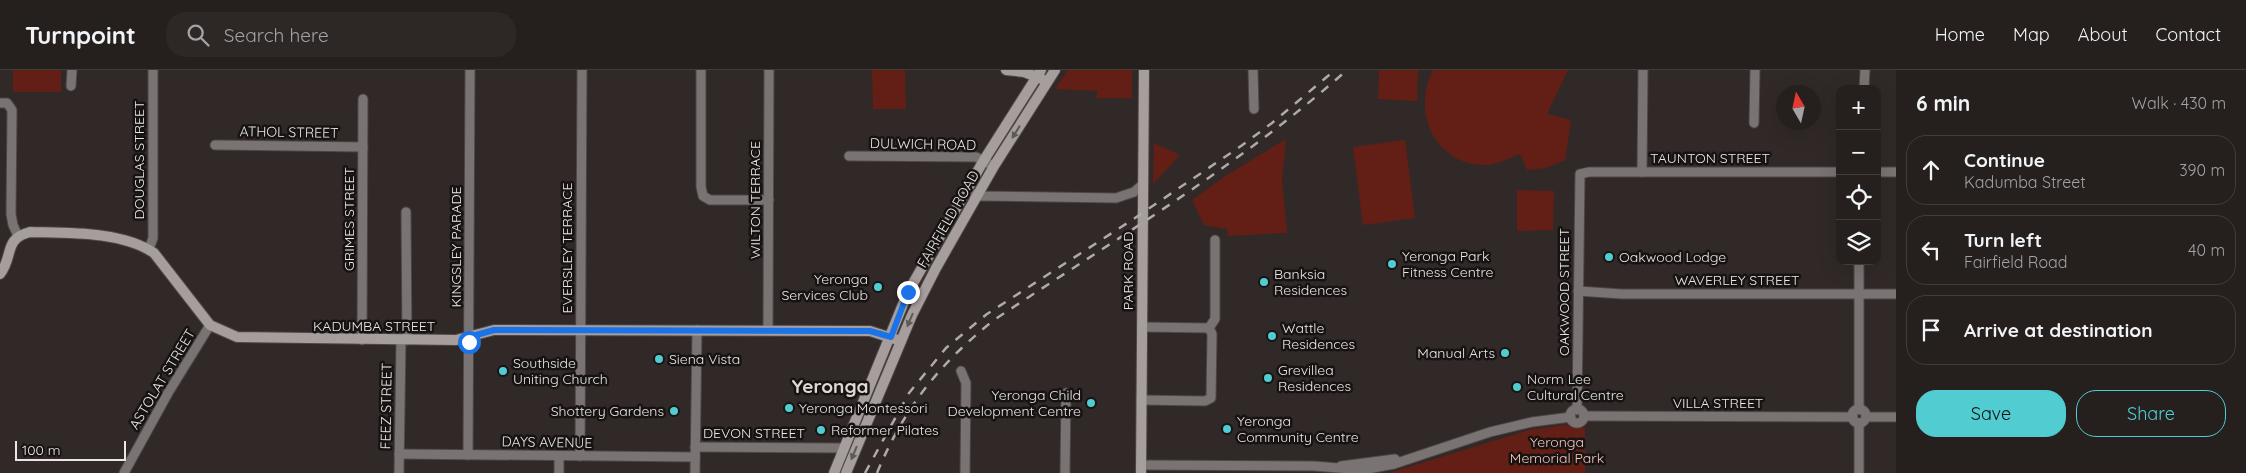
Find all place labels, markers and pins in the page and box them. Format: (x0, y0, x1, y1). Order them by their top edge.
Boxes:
place label: Yeronga Park Fitness Centre (1402, 247, 1494, 281)
place label: Oakwood Lodge (1619, 248, 1726, 266)
marker: Oakwood Lodge (1603, 251, 1615, 263)
marker: Yeronga Park Fitness Centre (1386, 258, 1398, 270)
place label: Banksia Residences (1274, 265, 1347, 299)
place label: Yeronga Services Club (781, 270, 868, 304)
marker: Banksia Residences (1258, 276, 1270, 288)
marker: Yeronga Services Club (872, 281, 884, 293)
place label: Wattle Residences (1282, 319, 1355, 353)
marker: Wattle Residences (1266, 330, 1278, 342)
place label: Manual Arts (1417, 344, 1495, 362)
marker: Manual Arts (1499, 347, 1511, 359)
place label: Siena Vista (669, 350, 740, 368)
marker: Siena Vista (653, 353, 665, 365)
place label: Southside Uniting Church (513, 354, 608, 388)
place label: Grevillea Residences (1278, 361, 1351, 395)
marker: Southside Uniting Church (497, 365, 509, 377)
place label: Norm Lee Cultural Centre (1527, 370, 1624, 404)
marker: Grevillea Residences (1262, 372, 1274, 384)
marker: Norm Lee Cultural Centre (1511, 381, 1523, 393)
place label: Yeronga Child Development Centre (947, 386, 1081, 420)
marker: Yeronga Child Development Centre (1085, 397, 1097, 409)
place label: Yeronga Montessori (799, 399, 927, 417)
place label: Shottery Gardens (551, 402, 664, 420)
marker: Yeronga Montessori (783, 402, 795, 414)
marker: Shottery Gardens (668, 405, 680, 417)
place label: Yeronga Community Centre (1237, 412, 1359, 446)
place label: Reformer Pilates (831, 421, 939, 439)
marker: Yeronga Community Centre (1221, 423, 1233, 435)
marker: Reformer Pilates (815, 424, 827, 436)

